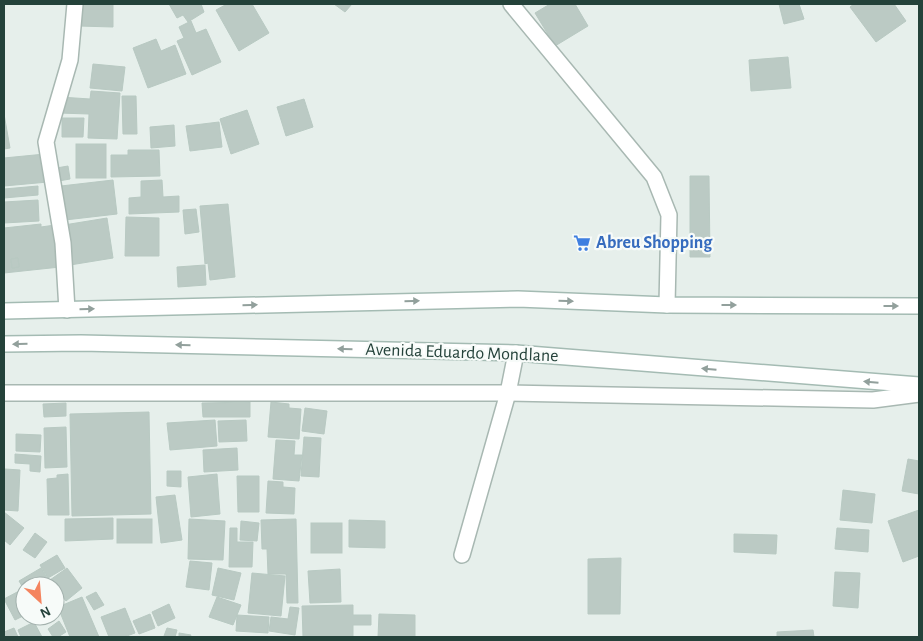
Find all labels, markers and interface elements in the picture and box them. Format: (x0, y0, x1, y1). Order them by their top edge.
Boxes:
supermarket icon: Abreu Shopping (572, 233, 592, 253)
place label: Abreu Shopping (596, 234, 713, 252)
one-way arrow (405, 297, 421, 305)
one-way arrow (559, 297, 575, 305)
one-way arrow (242, 301, 258, 309)
one-way arrow (721, 301, 737, 309)
one-way arrow (884, 302, 900, 310)
one-way arrow (80, 305, 96, 313)
one-way arrow (12, 340, 28, 348)
one-way arrow (174, 341, 190, 349)
street label: Avenida Eduardo Mondlane (365, 341, 559, 365)
one-way arrow (337, 345, 353, 353)
one-way arrow (700, 364, 716, 372)
one-way arrow (862, 377, 878, 385)
north arrow (15, 576, 65, 626)
text: N (38, 603, 53, 620)

